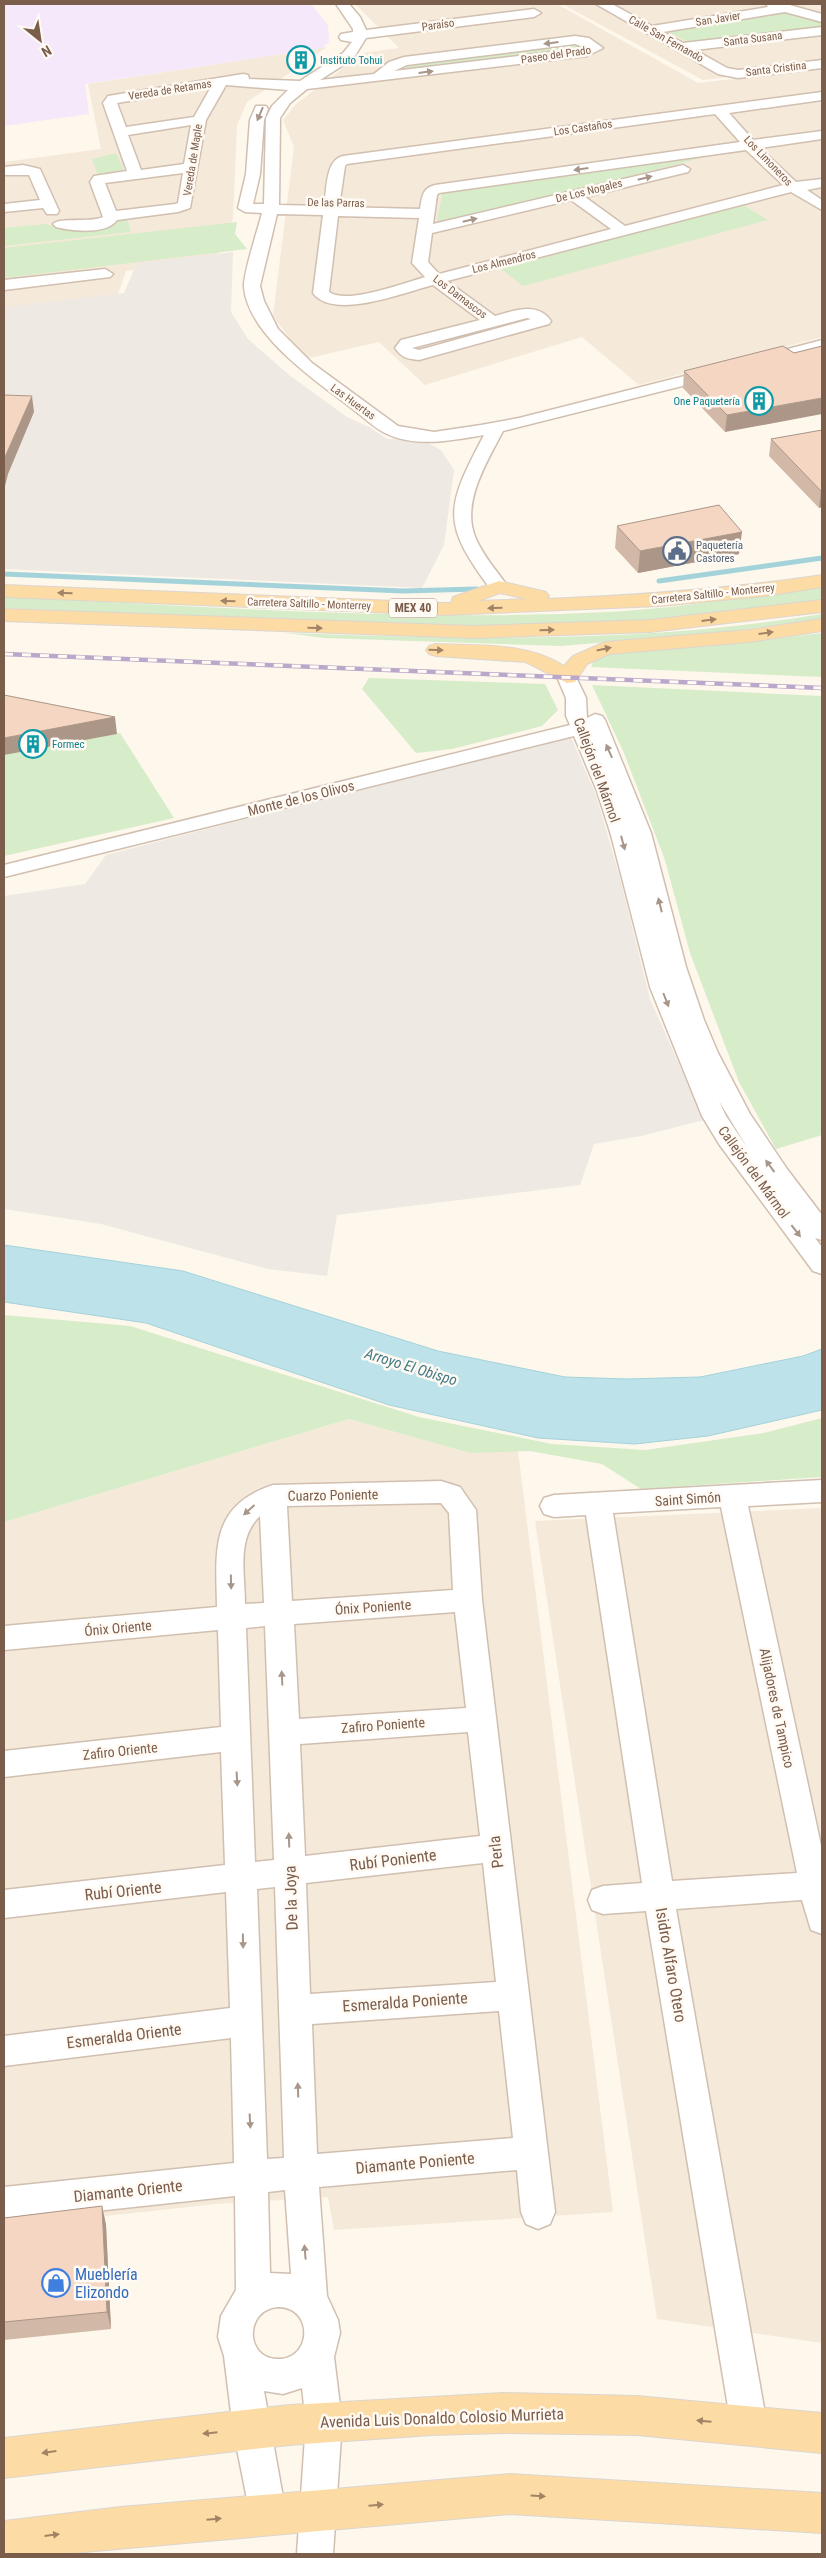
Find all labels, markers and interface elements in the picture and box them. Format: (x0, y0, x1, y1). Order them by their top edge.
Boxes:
street label: San Javier (695, 9, 742, 29)
street label: Calle San Fernando (626, 13, 706, 65)
north arrow (15, 15, 65, 65)
street label: Paraíso (421, 16, 456, 34)
street label: Santa Susana (723, 29, 783, 49)
one-way arrow (543, 39, 559, 47)
text: N (39, 42, 54, 60)
street label: Paseo del Prado (520, 44, 592, 66)
building icon: Instituto Tohui (286, 45, 316, 75)
place label: Instituto Tohui (320, 54, 382, 67)
street label: Santa Cristina (745, 59, 807, 79)
one-way arrow (418, 68, 434, 76)
street label: Vereda de Retamas (128, 77, 212, 103)
one-way arrow (256, 107, 265, 122)
street label: Los Castaños (553, 117, 613, 139)
street label: Vereda de Maple (181, 123, 205, 197)
street label: Los Limoneros (741, 133, 795, 189)
one-way arrow (573, 165, 589, 173)
one-way arrow (638, 174, 653, 182)
street label: De Los Nogales (554, 176, 624, 206)
street label: De las Parras (307, 196, 365, 210)
one-way arrow (463, 216, 478, 224)
street label: Los Almendros (471, 248, 537, 276)
street label: Los Damascos (431, 273, 489, 321)
street label: Las Huertas (328, 381, 378, 423)
building icon: One Paquetería (744, 386, 774, 416)
place label: One Paquetería (673, 395, 740, 408)
public building icon: Paquetería Castores (662, 536, 692, 566)
place label: Paquetería Castores (696, 539, 743, 565)
street label: Carretera Saltillo - Monterrey (651, 581, 776, 607)
one-way arrow (57, 589, 73, 597)
street label: Carretera Saltillo - Monterrey (247, 595, 372, 613)
one-way arrow (219, 596, 235, 604)
road number: MEX 40 (389, 598, 437, 618)
one-way arrow (487, 604, 503, 612)
one-way arrow (702, 616, 718, 624)
one-way arrow (307, 624, 323, 632)
one-way arrow (539, 626, 555, 634)
one-way arrow (758, 629, 774, 637)
one-way arrow (597, 645, 612, 653)
one-way arrow (428, 647, 444, 655)
street label: Callejón del Mármol (571, 716, 623, 824)
building icon: Formec (18, 729, 48, 759)
place label: Formec (52, 738, 85, 751)
one-way arrow (605, 744, 613, 758)
street label: Monte de los Olivos (246, 777, 356, 819)
one-way arrow (619, 836, 627, 851)
one-way arrow (656, 897, 664, 912)
one-way arrow (662, 993, 670, 1008)
street label: Callejón del Mármol (715, 1123, 793, 1221)
one-way arrow (765, 1159, 775, 1172)
one-way arrow (791, 1224, 802, 1237)
water label: Arroyo El Obispo (362, 1344, 459, 1390)
street label: Cuarzo Poniente (288, 1486, 379, 1504)
street label: Saint Simón (654, 1489, 722, 1509)
one-way arrow (243, 1504, 255, 1516)
one-way arrow (227, 1574, 235, 1590)
street label: Ónix Poniente (334, 1595, 412, 1618)
street label: Ónix Oriente (83, 1616, 153, 1639)
street label: Alijadores de Tampico (756, 1646, 798, 1770)
one-way arrow (278, 1669, 286, 1685)
street label: Zafiro Poniente (341, 1714, 426, 1736)
street label: Zafiro Oriente (82, 1739, 159, 1763)
one-way arrow (234, 1771, 242, 1787)
one-way arrow (284, 1832, 292, 1848)
street label: Perla (485, 1835, 507, 1869)
street label: Rubí Poniente (349, 1845, 437, 1875)
street label: De la Joya (280, 1865, 302, 1931)
street label: Rubí Oriente (84, 1878, 162, 1904)
street label: Isidro Alfaro Otero (652, 1906, 690, 2024)
one-way arrow (239, 1934, 247, 1950)
street label: Esmeralda Poniente (342, 1988, 468, 2016)
street label: Esmeralda Oriente (65, 2020, 183, 2052)
one-way arrow (294, 2081, 302, 2097)
one-way arrow (246, 2114, 254, 2130)
street label: Diamante Poniente (355, 2148, 475, 2178)
street label: Diamante Oriente (73, 2176, 183, 2206)
one-way arrow (301, 2244, 309, 2260)
place label: Mueblería Elizondo (75, 2265, 138, 2302)
shop icon: Mueblería Elizondo (41, 2268, 71, 2298)
street label: Avenida Luis Donaldo Colosio Murrieta (320, 2404, 564, 2432)
one-way arrow (696, 2417, 712, 2425)
one-way arrow (202, 2429, 218, 2437)
one-way arrow (41, 2448, 57, 2456)
one-way arrow (530, 2492, 546, 2500)
one-way arrow (368, 2501, 384, 2509)
one-way arrow (206, 2515, 222, 2523)
one-way arrow (44, 2531, 60, 2539)

